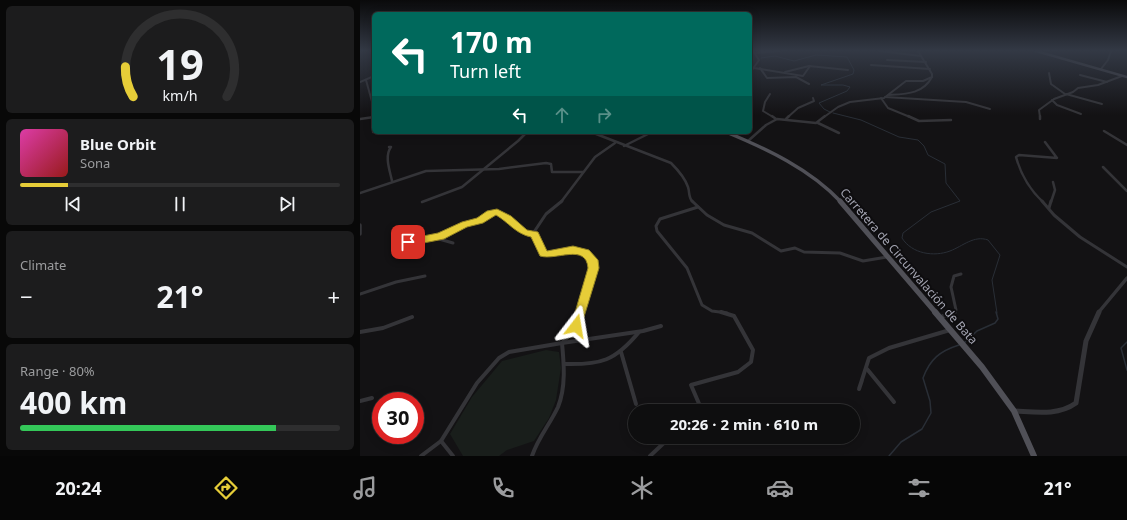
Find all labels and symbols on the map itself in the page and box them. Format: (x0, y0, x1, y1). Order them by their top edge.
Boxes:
street label: Carretera de Circunvalación de Bata (836, 184, 982, 348)
pin (391, 225, 425, 259)
position arrow (555, 305, 597, 347)
speed limit sign: 30 (372, 392, 424, 444)

